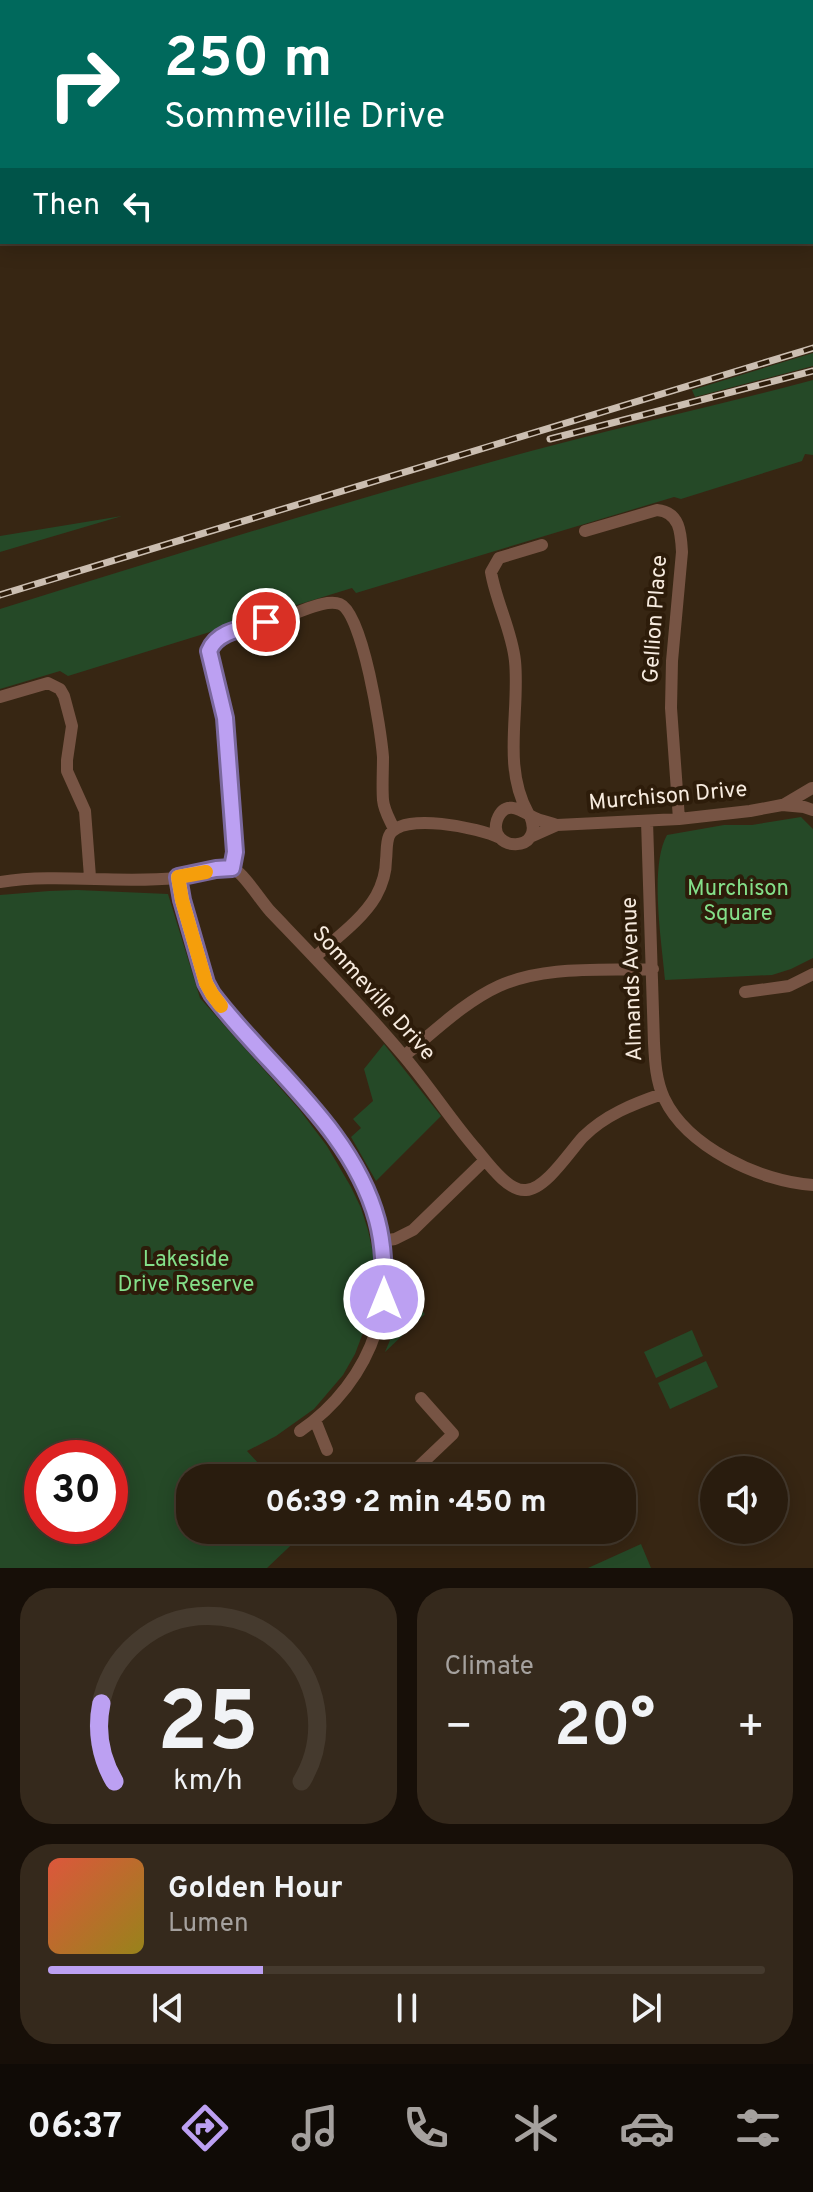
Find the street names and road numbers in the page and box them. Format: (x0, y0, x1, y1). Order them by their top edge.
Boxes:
street label: Gellion Place (638, 554, 674, 684)
street label: Murchison Drive (588, 777, 748, 817)
street label: Almands Avenue (617, 896, 649, 1062)
street label: Sommeville Drive (306, 921, 440, 1067)

